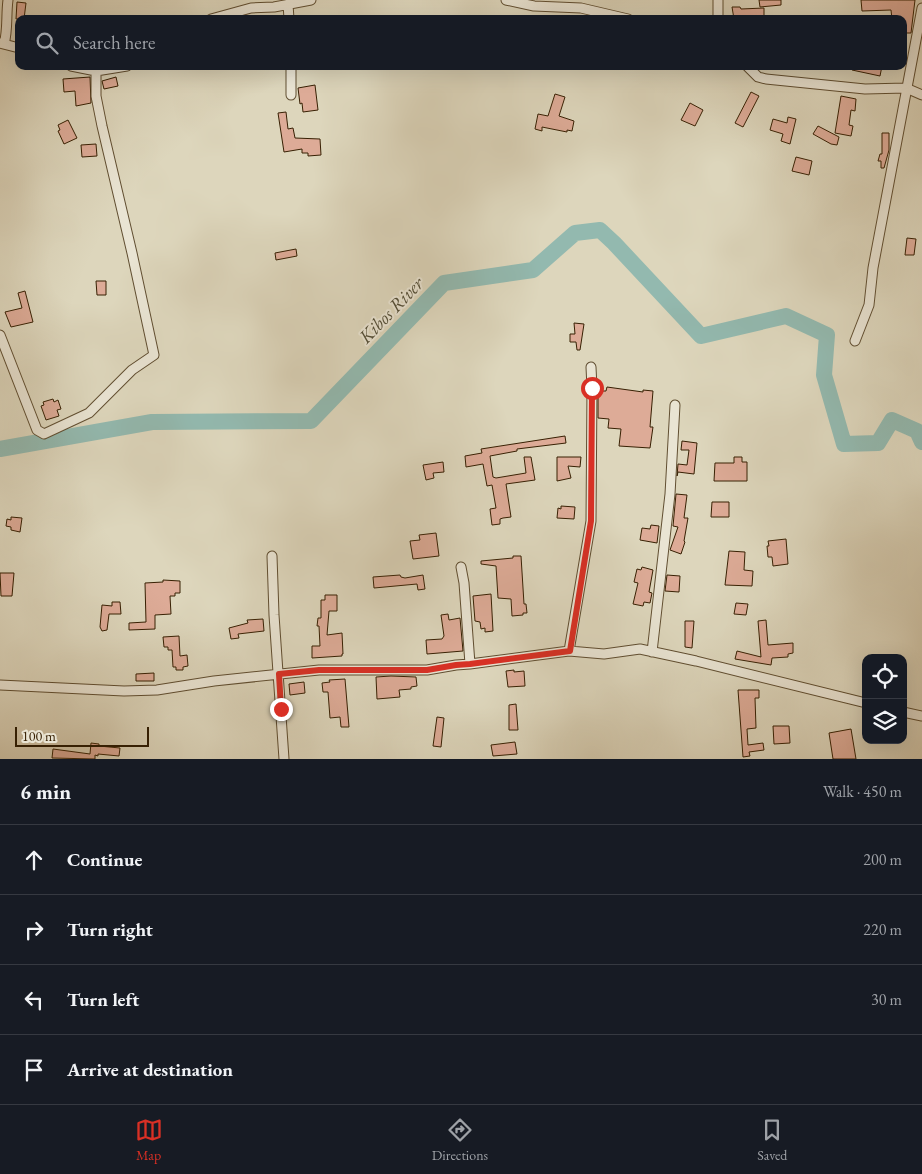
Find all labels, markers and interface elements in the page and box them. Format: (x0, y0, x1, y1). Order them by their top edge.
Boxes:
search box (15, 15, 907, 70)
icon: search (33, 29, 61, 57)
text: Search here (73, 30, 155, 55)
water label: Kibos River (352, 271, 429, 349)
route start (581, 377, 604, 400)
map controls (862, 654, 907, 744)
button: locate (862, 654, 907, 699)
route end (270, 698, 293, 721)
button: layers (862, 699, 907, 744)
scale bar (15, 724, 149, 747)
text: 100 m (22, 727, 56, 745)
text: 6 min (20, 778, 71, 805)
text: Walk · 450 m (823, 781, 902, 802)
icon: ahead (20, 846, 48, 874)
text: Continue (67, 847, 142, 872)
text: 200 m (863, 849, 902, 870)
icon: right (20, 916, 48, 944)
text: Turn right (67, 917, 153, 942)
text: 220 m (863, 919, 902, 940)
icon: left (20, 986, 48, 1014)
text: Turn left (67, 987, 139, 1012)
text: 30 m (871, 989, 902, 1010)
icon: arrive (20, 1056, 48, 1084)
text: Arrive at destination (67, 1057, 233, 1082)
tab: Map (135, 1116, 163, 1164)
tab: Directions (432, 1116, 488, 1164)
tab: Saved (757, 1116, 787, 1164)

